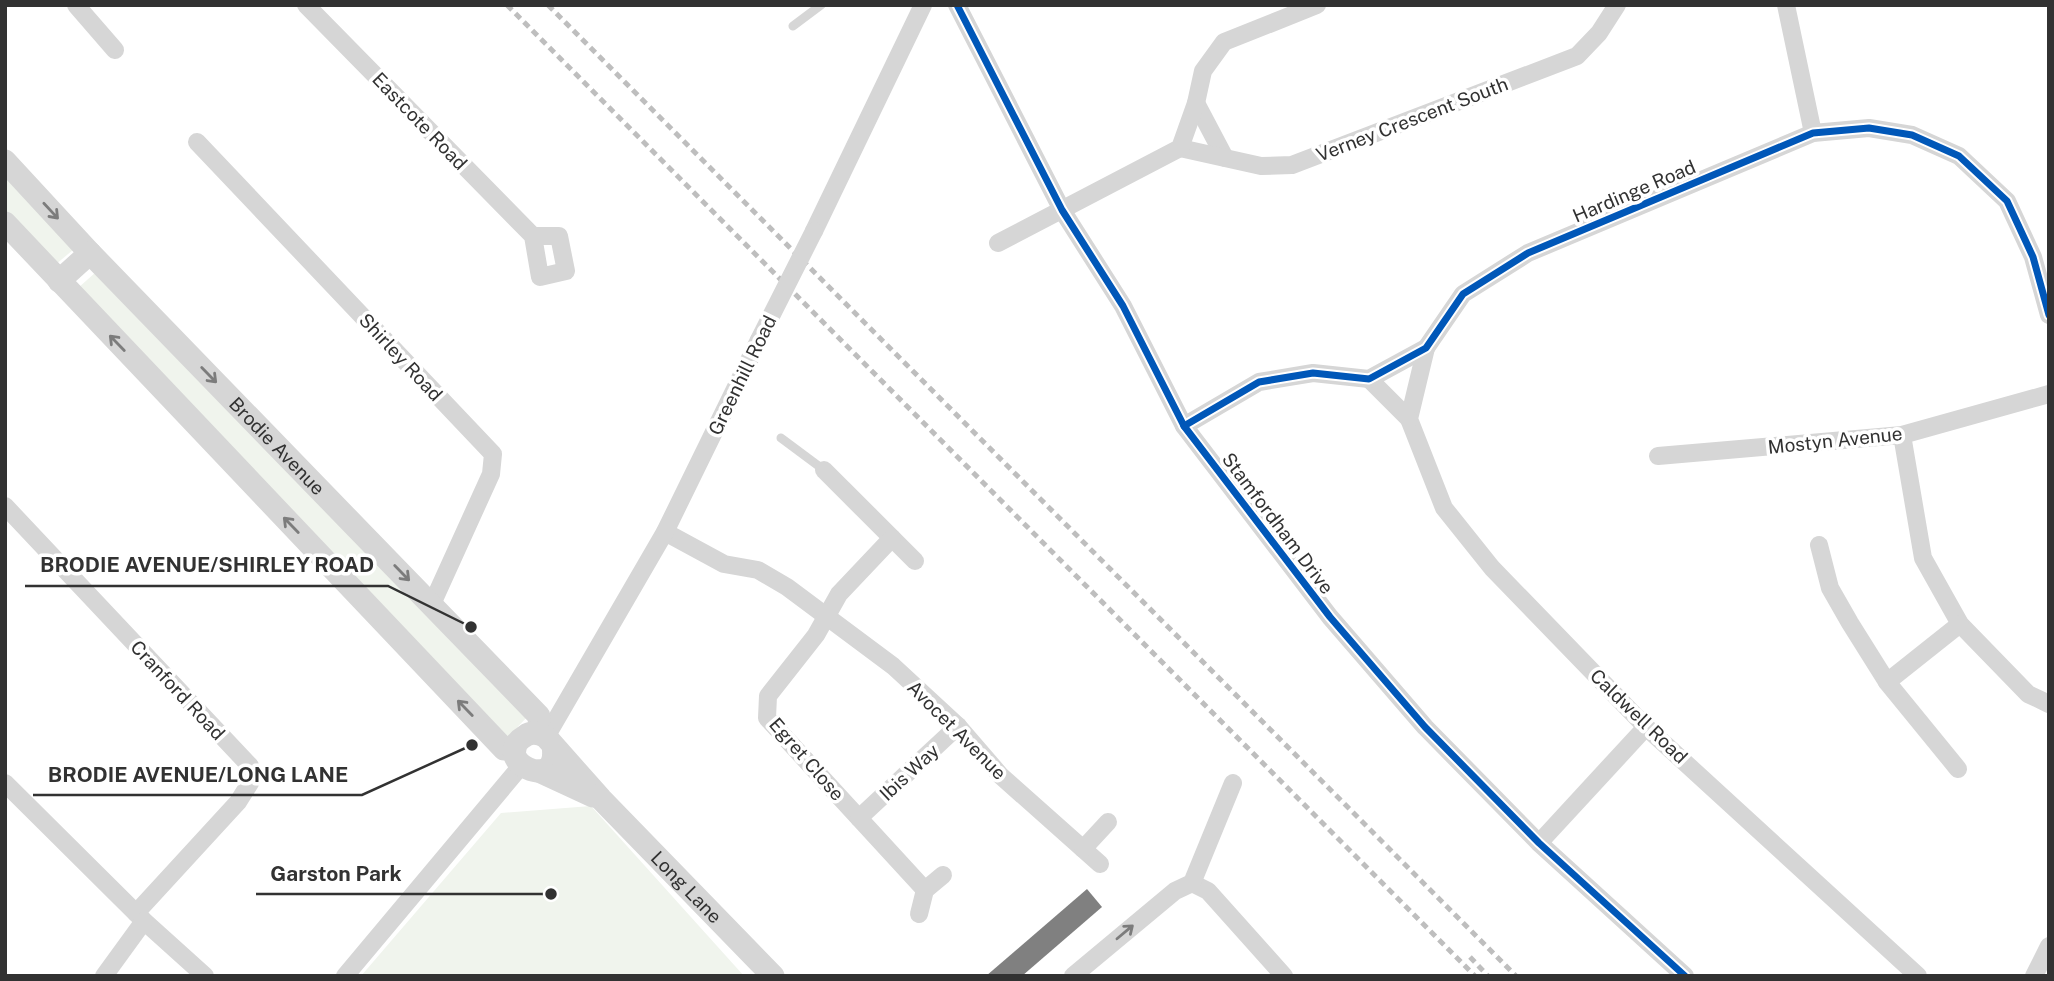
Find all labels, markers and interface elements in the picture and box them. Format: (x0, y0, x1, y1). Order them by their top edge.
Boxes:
street label: Eastcote Road (368, 68, 472, 174)
street label: Verney Crescent South (1313, 72, 1511, 166)
street label: Hardinge Road (1569, 155, 1699, 227)
one-way arrow (43, 202, 60, 219)
street label: Shirley Road (355, 309, 447, 405)
street label: Greenhill Road (704, 312, 780, 438)
one-way arrow (109, 334, 126, 352)
one-way arrow (200, 366, 217, 383)
street label: Brodie Avenue (225, 392, 329, 499)
street label: Mostyn Avenue (1767, 422, 1903, 458)
street label: Stamfordham Drive (1218, 448, 1338, 598)
one-way arrow (282, 517, 299, 534)
callout: BRODIE AVENUE/SHIRLEY ROAD (25, 544, 388, 586)
text: BRODIE AVENUE/SHIRLEY ROAD (40, 552, 374, 577)
one-way arrow (393, 564, 410, 581)
street label: Cranford Road (126, 636, 230, 744)
street label: Caldwell Road (1586, 664, 1692, 768)
street label: Avocet Avenue (903, 676, 1011, 784)
one-way arrow (456, 699, 473, 716)
street label: Egret Close (765, 713, 849, 805)
street label: Ibis Way (875, 739, 943, 805)
callout: BRODIE AVENUE/LONG LANE (33, 753, 362, 795)
text: BRODIE AVENUE/LONG LANE (48, 762, 348, 787)
street label: Long Lane (647, 846, 726, 927)
callout: Garston Park (256, 852, 416, 894)
text: Garston Park (270, 861, 402, 886)
one-way arrow (1116, 924, 1134, 940)

